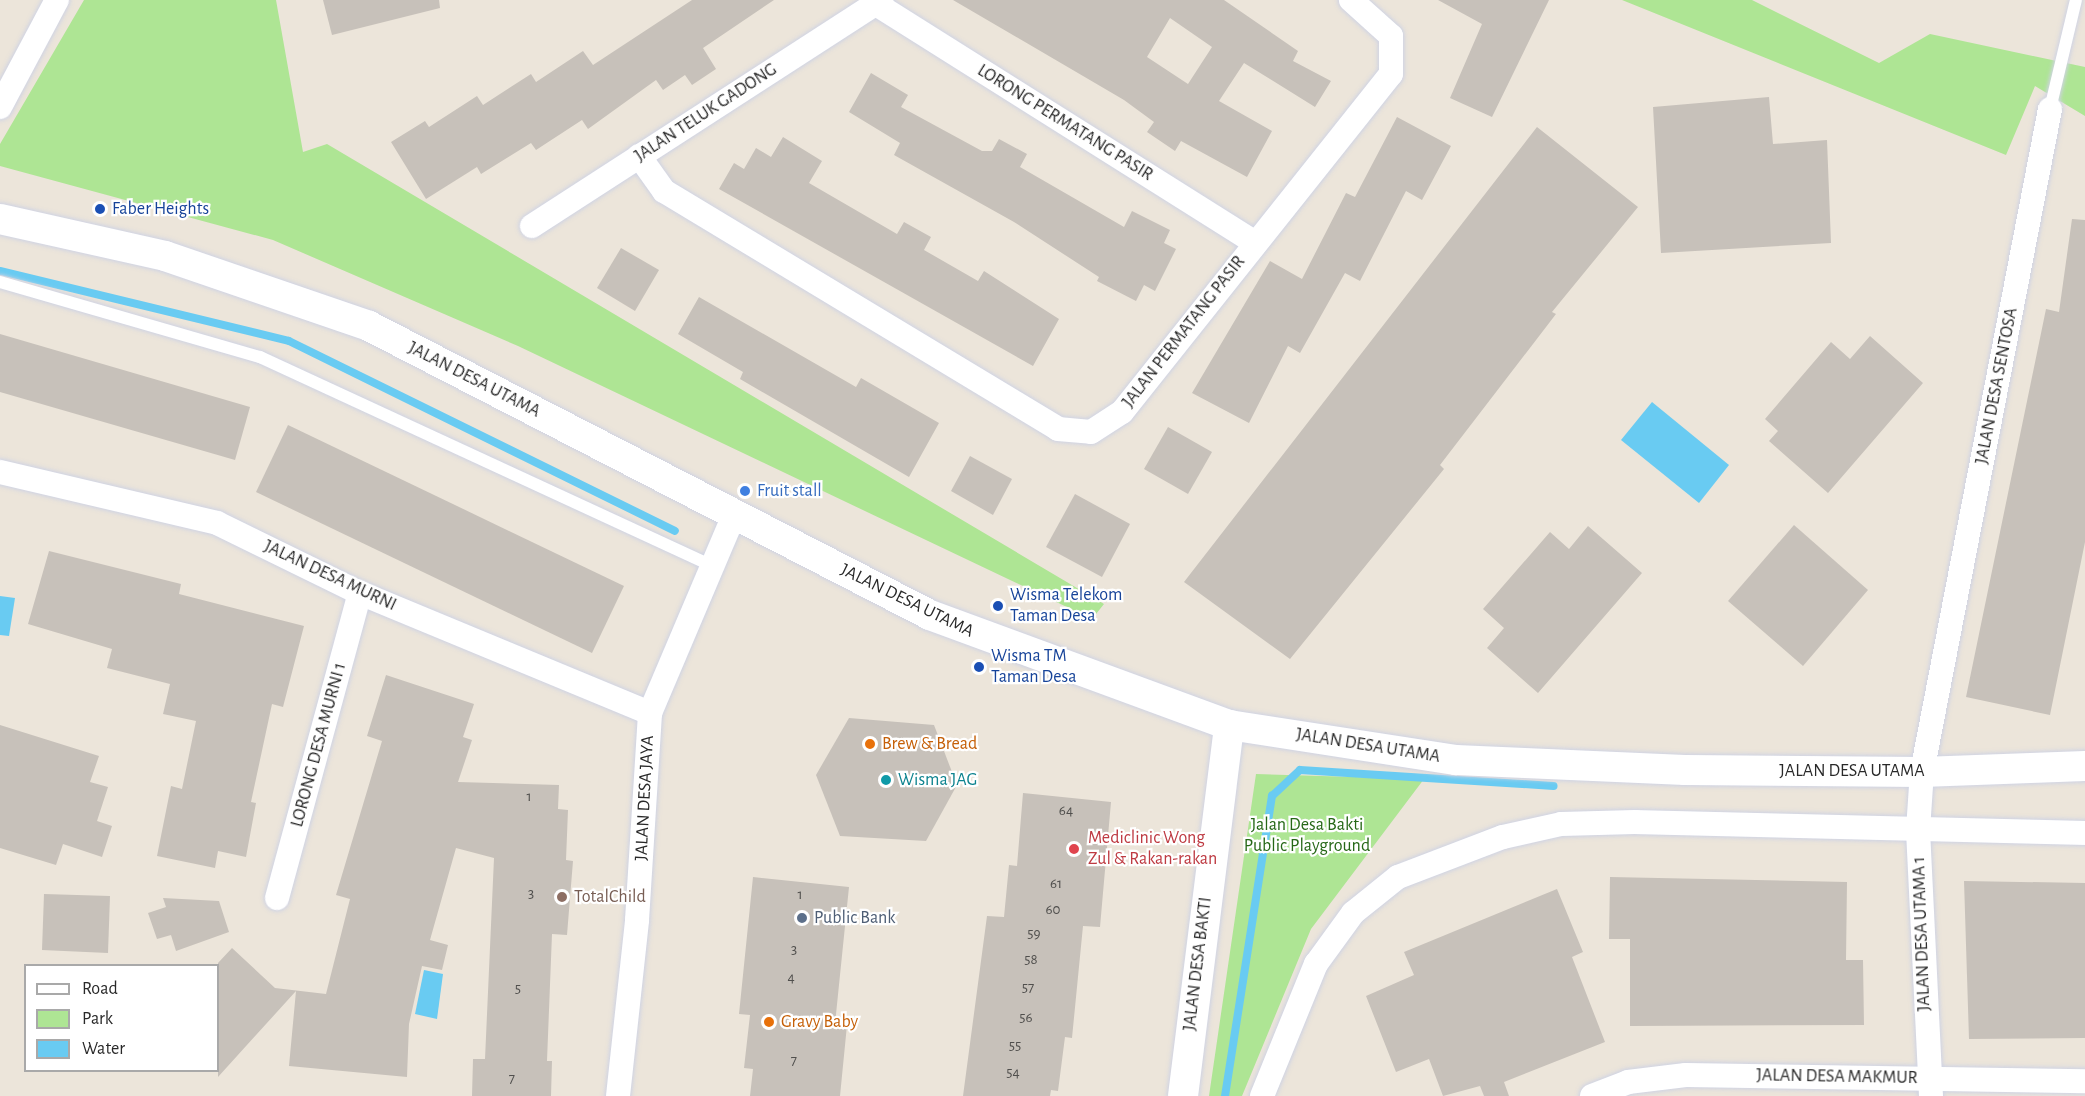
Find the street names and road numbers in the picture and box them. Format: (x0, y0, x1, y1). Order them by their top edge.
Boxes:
street label: JALAN TELUK GADONG (631, 59, 781, 167)
street label: LORONG PERMATANG PASIR (973, 60, 1157, 186)
street label: JALAN PERMATANG PASIR (1118, 252, 1250, 412)
street label: JALAN DESA SENTOSA (1971, 306, 2023, 466)
street label: JALAN DESA UTAMA (404, 337, 544, 423)
street label: JALAN DESA MURNI (260, 536, 400, 616)
street label: JALAN DESA UTAMA (837, 559, 977, 643)
street label: LORONG DESA MURNI 1 (287, 660, 351, 830)
street label: JALAN DESA UTAMA (1294, 724, 1442, 768)
street label: JALAN DESA JAYA (631, 735, 659, 861)
street label: JALAN DESA UTAMA (1779, 760, 1925, 782)
street label: JALAN DESA UTAMA 1 (1909, 856, 1935, 1012)
street label: JALAN DESA BAKTI (1179, 896, 1217, 1032)
street label: JALAN DESA MAKMUR (1756, 1065, 1918, 1089)

